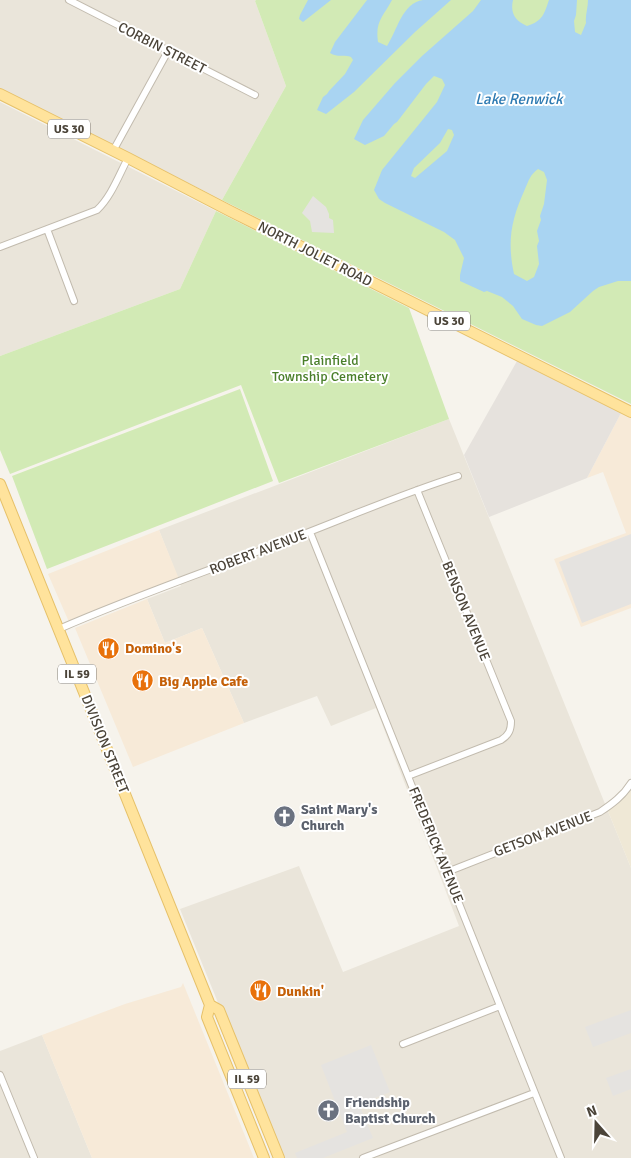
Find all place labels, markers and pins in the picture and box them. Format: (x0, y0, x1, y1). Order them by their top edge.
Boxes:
restaurant icon: Domino's (97, 636, 121, 660)
place label: Domino's (125, 640, 182, 657)
restaurant icon: Big Apple Cafe (131, 669, 155, 693)
place label: Big Apple Cafe (159, 673, 248, 690)
place label: Saint Mary's Church (301, 801, 377, 834)
church icon: Saint Mary's Church (273, 805, 297, 829)
restaurant icon: Dunkin' (249, 979, 273, 1003)
place label: Dunkin' (277, 983, 324, 1000)
place label: Friendship Baptist Church (345, 1094, 436, 1127)
church icon: Friendship Baptist Church (317, 1098, 341, 1122)

